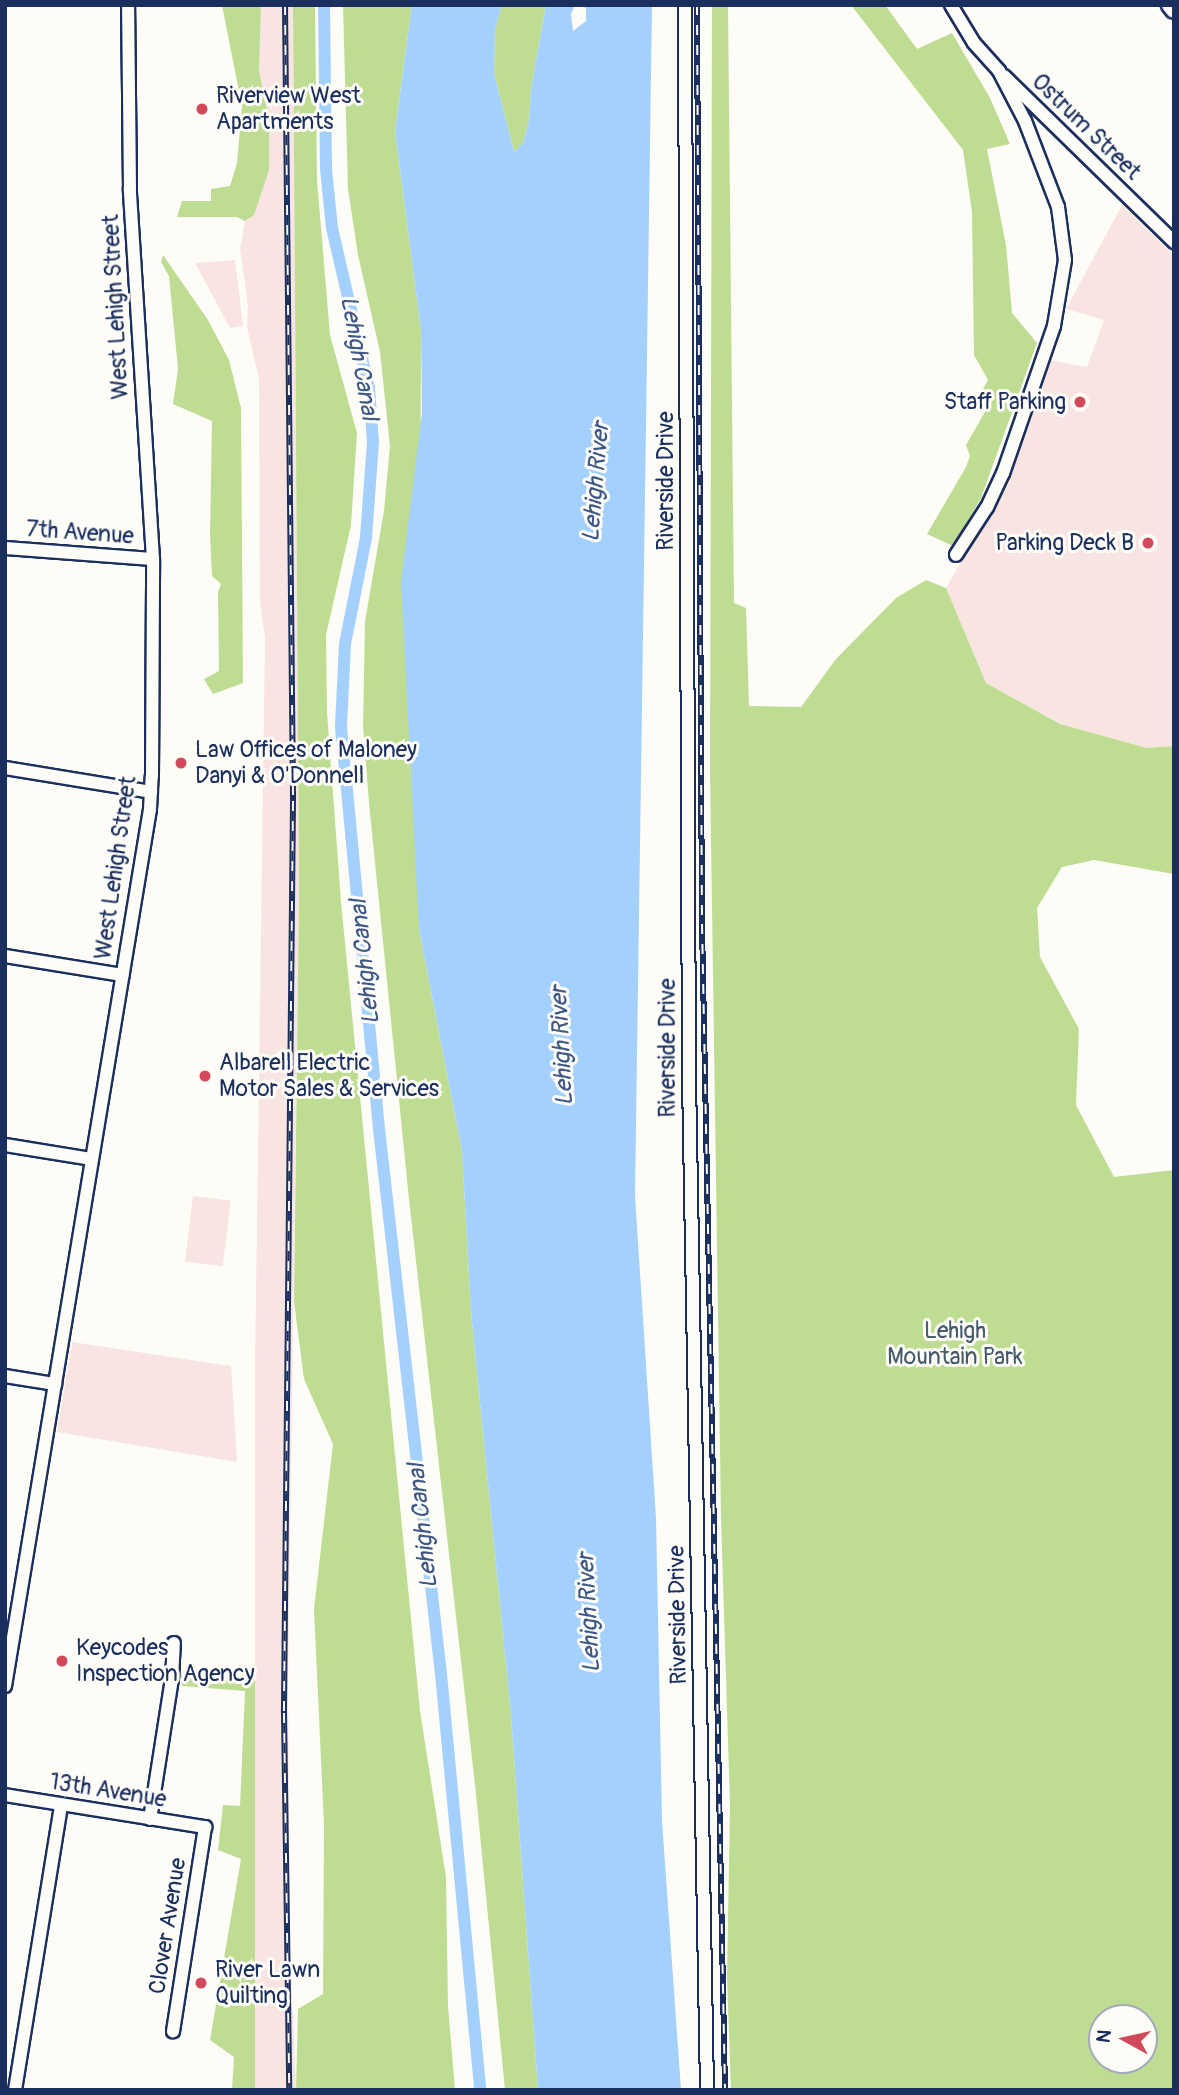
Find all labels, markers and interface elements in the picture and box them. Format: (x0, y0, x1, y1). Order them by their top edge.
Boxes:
street label: Ostrum Street (1026, 68, 1146, 186)
place label: Riverview West Apartments (216, 82, 361, 136)
marker: Riverview West Apartments (194, 101, 210, 117)
street label: West Lehigh Street (97, 214, 135, 400)
water label: Lehigh Canal (334, 294, 384, 422)
place label: Staff Parking (944, 388, 1066, 416)
marker: Staff Parking (1072, 394, 1088, 410)
street label: Riverside Drive (652, 411, 680, 551)
water label: Lehigh River (576, 421, 616, 543)
street label: 7th Avenue (25, 515, 135, 551)
place label: Parking Deck B (995, 529, 1134, 557)
marker: Parking Deck B (1140, 535, 1156, 551)
place label: Law Offices of Maloney Danyi & O'Donnell (195, 736, 417, 790)
marker: Law Offices of Maloney Danyi & O'Donnell (173, 755, 189, 771)
street label: West Lehigh Street (89, 775, 143, 961)
water label: Lehigh Canal (344, 898, 386, 1026)
street label: Riverside Drive (654, 978, 682, 1118)
water label: Lehigh River (544, 985, 580, 1107)
place label: Albarell Electric Motor Sales & Services (219, 1049, 439, 1103)
marker: Albarell Electric Motor Sales & Services (197, 1068, 213, 1084)
park label: Lehigh Mountain Park (887, 1317, 1023, 1371)
water label: Lehigh Canal (402, 1462, 444, 1590)
street label: Riverside Drive (663, 1545, 693, 1685)
water label: Lehigh River (571, 1552, 607, 1674)
place label: Keycodes Inspection Agency (76, 1634, 255, 1688)
marker: Keycodes Inspection Agency (54, 1653, 70, 1669)
street label: 13th Avenue (48, 1768, 168, 1814)
street label: Clover Avenue (144, 1856, 192, 1996)
place label: River Lawn Quilting (215, 1956, 320, 2010)
marker: River Lawn Quilting (193, 1975, 209, 1991)
north arrow (1088, 2004, 1158, 2074)
text: N (1091, 2028, 1117, 2044)

